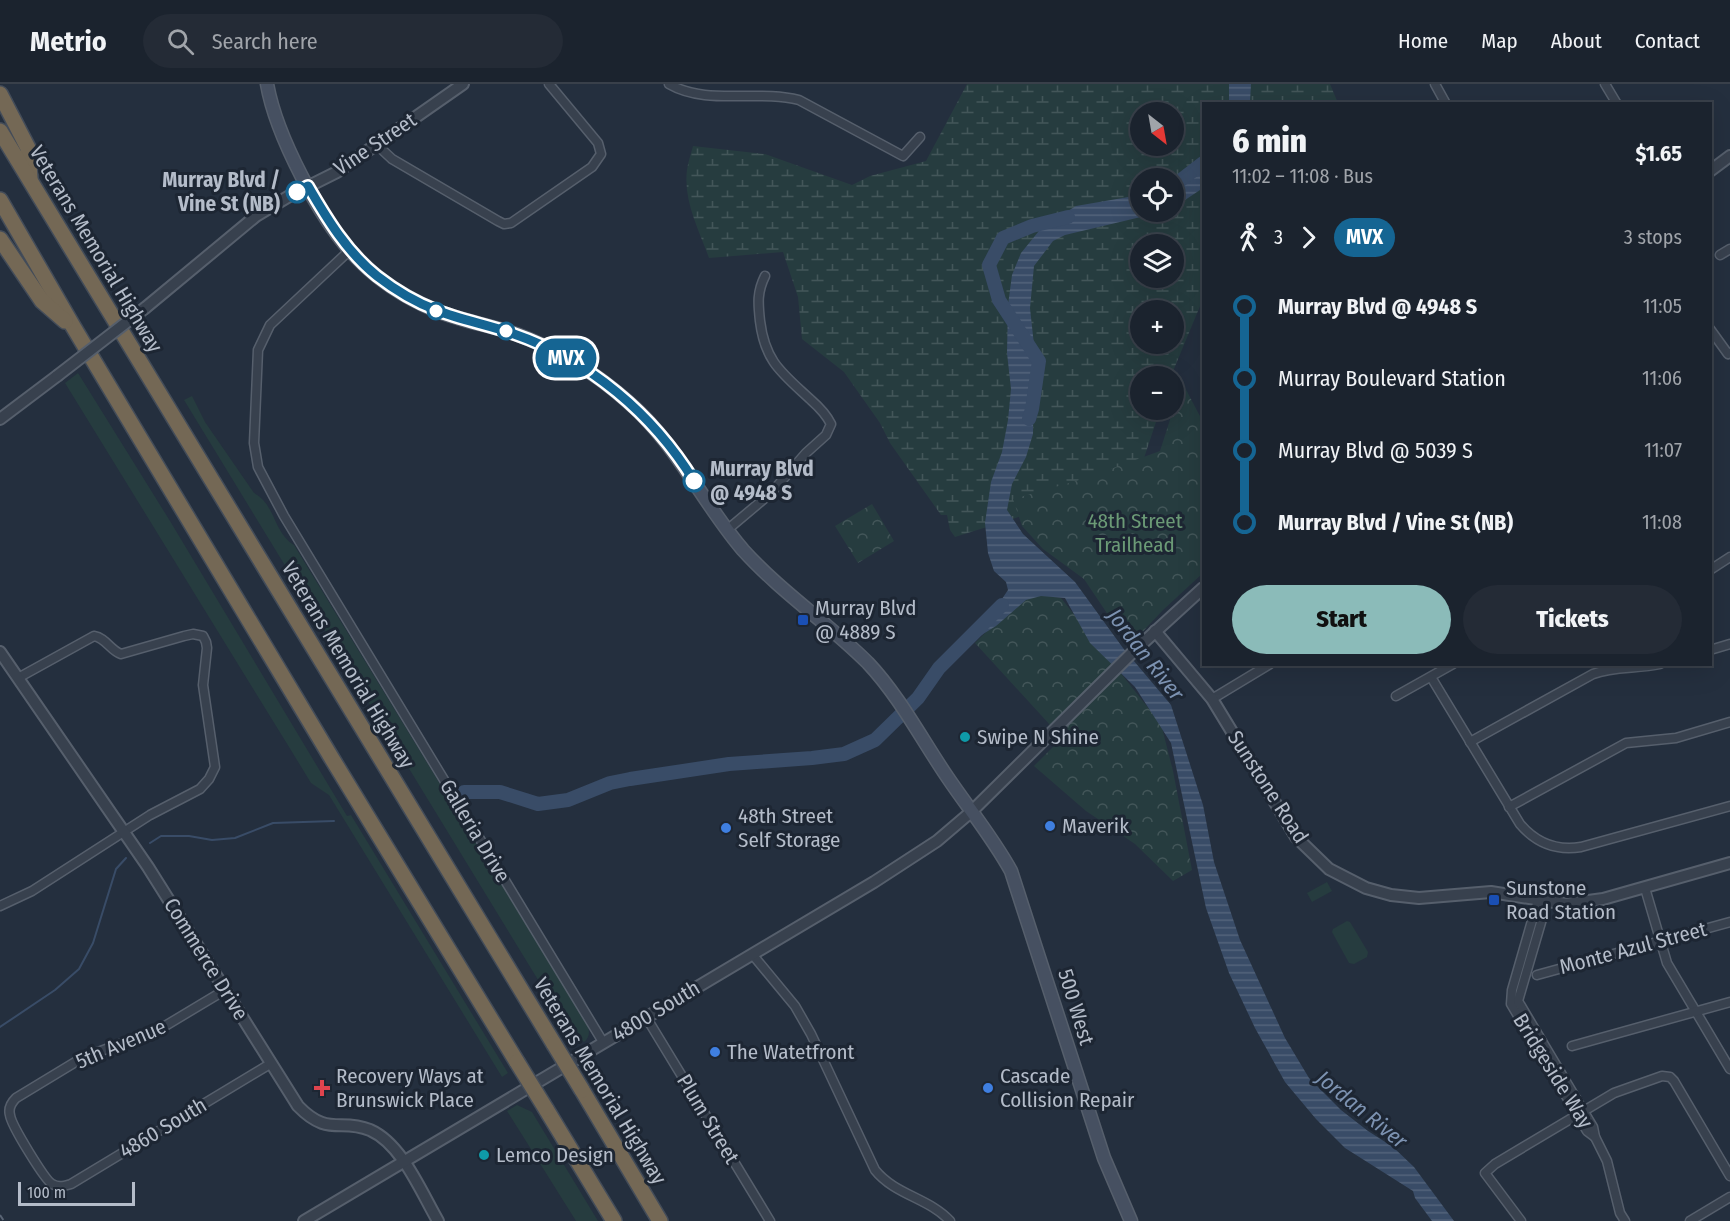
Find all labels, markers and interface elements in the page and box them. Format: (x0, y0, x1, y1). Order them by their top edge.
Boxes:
search box (143, 14, 563, 68)
text: Metrio (30, 25, 107, 58)
icon: search (164, 25, 197, 58)
text: Search here (212, 28, 318, 55)
text: Home (1398, 28, 1448, 54)
text: Map (1481, 28, 1518, 54)
text: About (1551, 28, 1602, 54)
text: Contact (1635, 28, 1700, 54)
north arrow (1130, 102, 1184, 156)
map controls (1130, 102, 1184, 420)
street label: Vine Street (329, 107, 421, 181)
text: 6 min (1232, 121, 1307, 161)
text: $1.65 (1636, 140, 1682, 167)
street label: Veterans Memorial Highway (24, 141, 168, 358)
text: 11:02 – 11:08 · Bus (1232, 164, 1373, 188)
place label: Murray Blvd / Vine St (NB) (162, 167, 280, 217)
button: locate (1130, 168, 1184, 222)
marker: Murray Blvd / Vine St (NB) (286, 181, 308, 203)
icon: walk (1232, 221, 1265, 254)
icon: forward (1292, 221, 1325, 254)
text: MVX (1346, 224, 1383, 250)
text: 3 (1274, 225, 1283, 249)
text: 3 stops (1624, 225, 1682, 249)
button: layers (1130, 234, 1184, 288)
text: Murray Blvd @ 4948 S (1278, 293, 1477, 320)
text: 11:05 (1643, 294, 1682, 318)
button: + (1130, 300, 1184, 354)
unlabelled marker (427, 302, 445, 320)
unlabelled marker (497, 322, 515, 340)
line badge: MVX (532, 338, 600, 378)
text: MVX (547, 345, 585, 371)
text: Murray Boulevard Station (1278, 365, 1506, 392)
button: − (1130, 366, 1184, 420)
text: 11:06 (1642, 366, 1682, 390)
text: Murray Blvd @ 5039 S (1278, 437, 1473, 464)
text: 11:07 (1644, 438, 1682, 462)
place label: Murray Blvd @ 4948 S (710, 456, 814, 506)
marker: Murray Blvd @ 4948 S (683, 470, 705, 492)
park label: 48th Street Trailhead (1087, 508, 1183, 558)
text: Murray Blvd / Vine St (NB) (1278, 509, 1513, 536)
text: 11:08 (1642, 510, 1682, 534)
street label: Veterans Memorial Highway (276, 557, 420, 774)
button: Start (1232, 585, 1451, 654)
button: Tickets (1463, 585, 1682, 654)
place label: Murray Blvd @ 4889 S (815, 595, 917, 645)
water label: Jordan River (1101, 602, 1191, 707)
marker: Murray Blvd @ 4889 S (796, 613, 810, 627)
place label: Swipe N Shine (977, 724, 1099, 750)
street label: Sunstone Road (1222, 726, 1314, 848)
marker: Swipe N Shine (958, 730, 972, 744)
street label: Galleria Drive (434, 775, 516, 887)
place label: 48th Street Self Storage (738, 803, 840, 853)
place label: Maverik (1062, 813, 1129, 839)
marker: Maverik (1043, 819, 1057, 833)
marker: 48th Street Self Storage (719, 821, 733, 835)
place label: Sunstone Road Station (1506, 875, 1616, 925)
street label: Commerce Drive (158, 893, 254, 1025)
marker: Sunstone Road Station (1487, 893, 1501, 907)
street label: Monte Azul Street (1557, 916, 1710, 980)
street label: 500 West (1052, 966, 1100, 1048)
street label: Veterans Memorial Highway (528, 973, 672, 1190)
street label: 4800 South (607, 975, 705, 1047)
street label: Bridgeside Way (1507, 1009, 1599, 1134)
street label: 5th Avenue (72, 1013, 170, 1075)
place label: The Watetfront (727, 1039, 855, 1065)
marker: The Watetfront (708, 1045, 722, 1059)
place label: Recovery Ways at Brunswick Place (336, 1063, 484, 1113)
place label: Cascade Collision Repair (1000, 1063, 1135, 1113)
water label: Jordan River (1310, 1064, 1414, 1155)
street label: Plum Street (671, 1069, 745, 1169)
marker: Recovery Ways at Brunswick Place (313, 1079, 331, 1097)
marker: Cascade Collision Repair (981, 1081, 995, 1095)
street label: 4860 South (115, 1092, 211, 1164)
place label: Lemco Design (496, 1142, 614, 1168)
marker: Lemco Design (477, 1148, 491, 1162)
scale bar (18, 1179, 135, 1206)
text: 100 m (27, 1183, 66, 1202)

